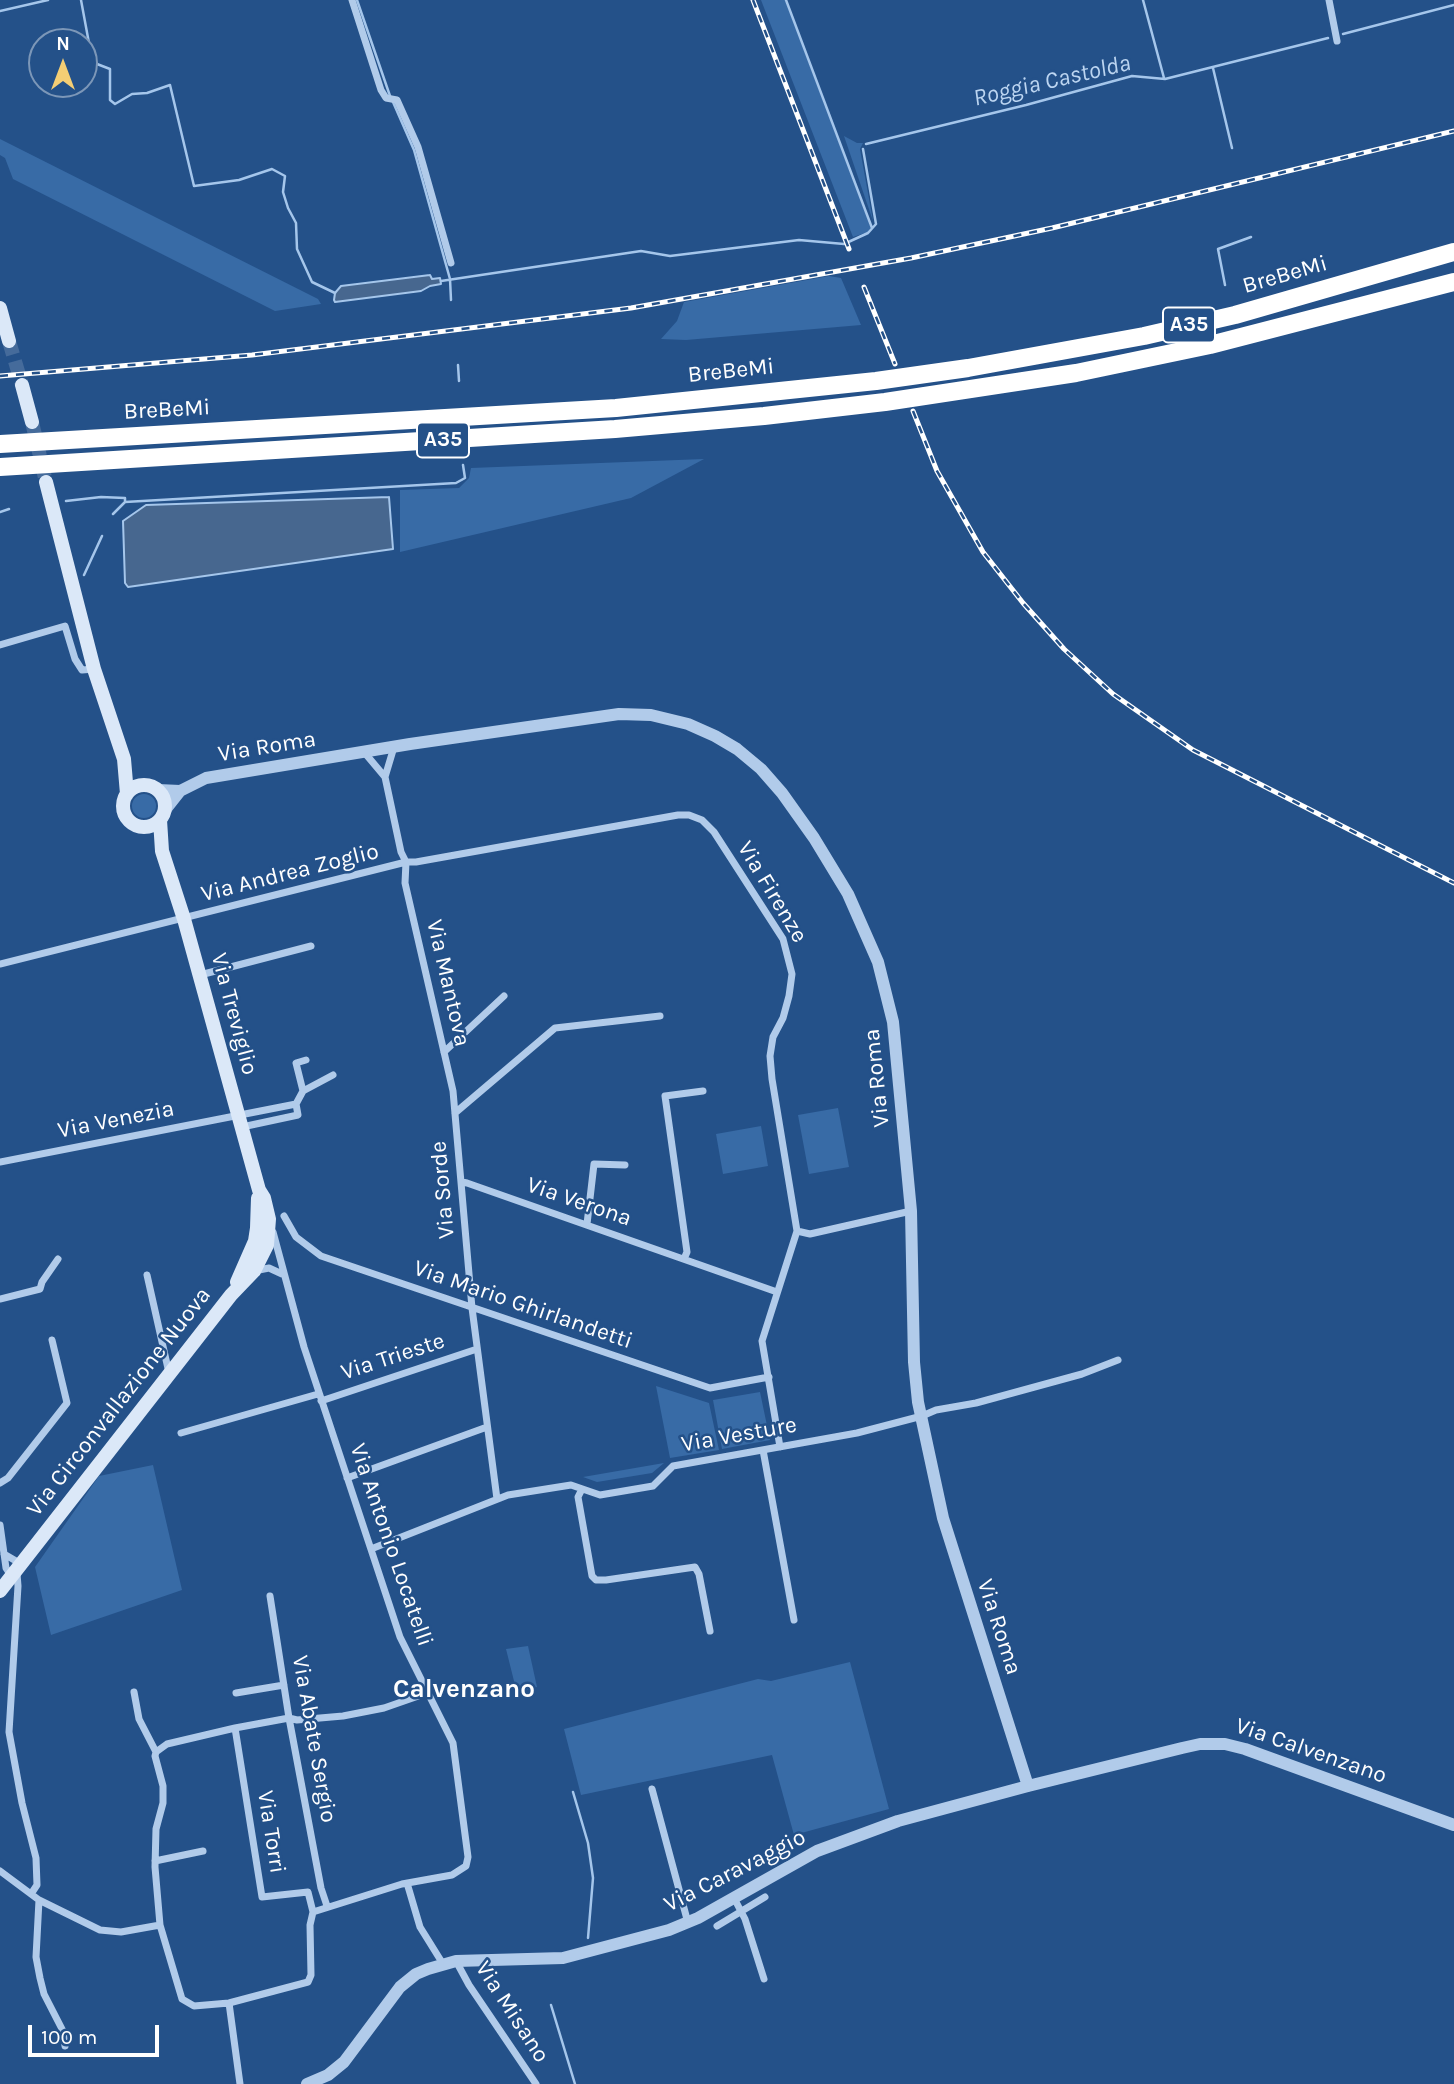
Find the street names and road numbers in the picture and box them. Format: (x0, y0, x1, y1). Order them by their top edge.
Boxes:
street label: BreBeMi (1239, 250, 1331, 300)
road number: A35 (1163, 308, 1215, 342)
street label: BreBeMi (686, 353, 776, 389)
street label: BreBeMi (123, 394, 211, 426)
road number: A35 (417, 422, 469, 458)
street label: Via Roma (216, 726, 318, 768)
street label: Via Firenze (731, 836, 813, 948)
street label: Via Andrea Zoglio (198, 838, 382, 908)
street label: Via Mantova (420, 917, 476, 1049)
street label: Via Treviglio (204, 950, 264, 1078)
street label: Via Roma (858, 1027, 896, 1129)
street label: Via Venezia (55, 1095, 177, 1145)
street label: Via Sorde (425, 1140, 461, 1240)
street label: Via Verona (523, 1171, 635, 1233)
street label: Via Mario Ghirlandetti (410, 1255, 636, 1355)
street label: Via Circonvallazione Nuova (21, 1282, 217, 1522)
street label: Via Trieste (338, 1327, 448, 1387)
street label: Via Vesture (679, 1411, 799, 1459)
street label: Via Antonio Locatelli (343, 1440, 439, 1650)
street label: Via Roma (971, 1576, 1027, 1678)
street label: Via Abate Sergio (286, 1653, 342, 1825)
street label: Via Calvenzano (1232, 1712, 1390, 1790)
street label: Via Torri (251, 1789, 291, 1875)
street label: Via Caravaggio (660, 1823, 810, 1919)
street label: Via Misano (469, 1956, 555, 2068)

